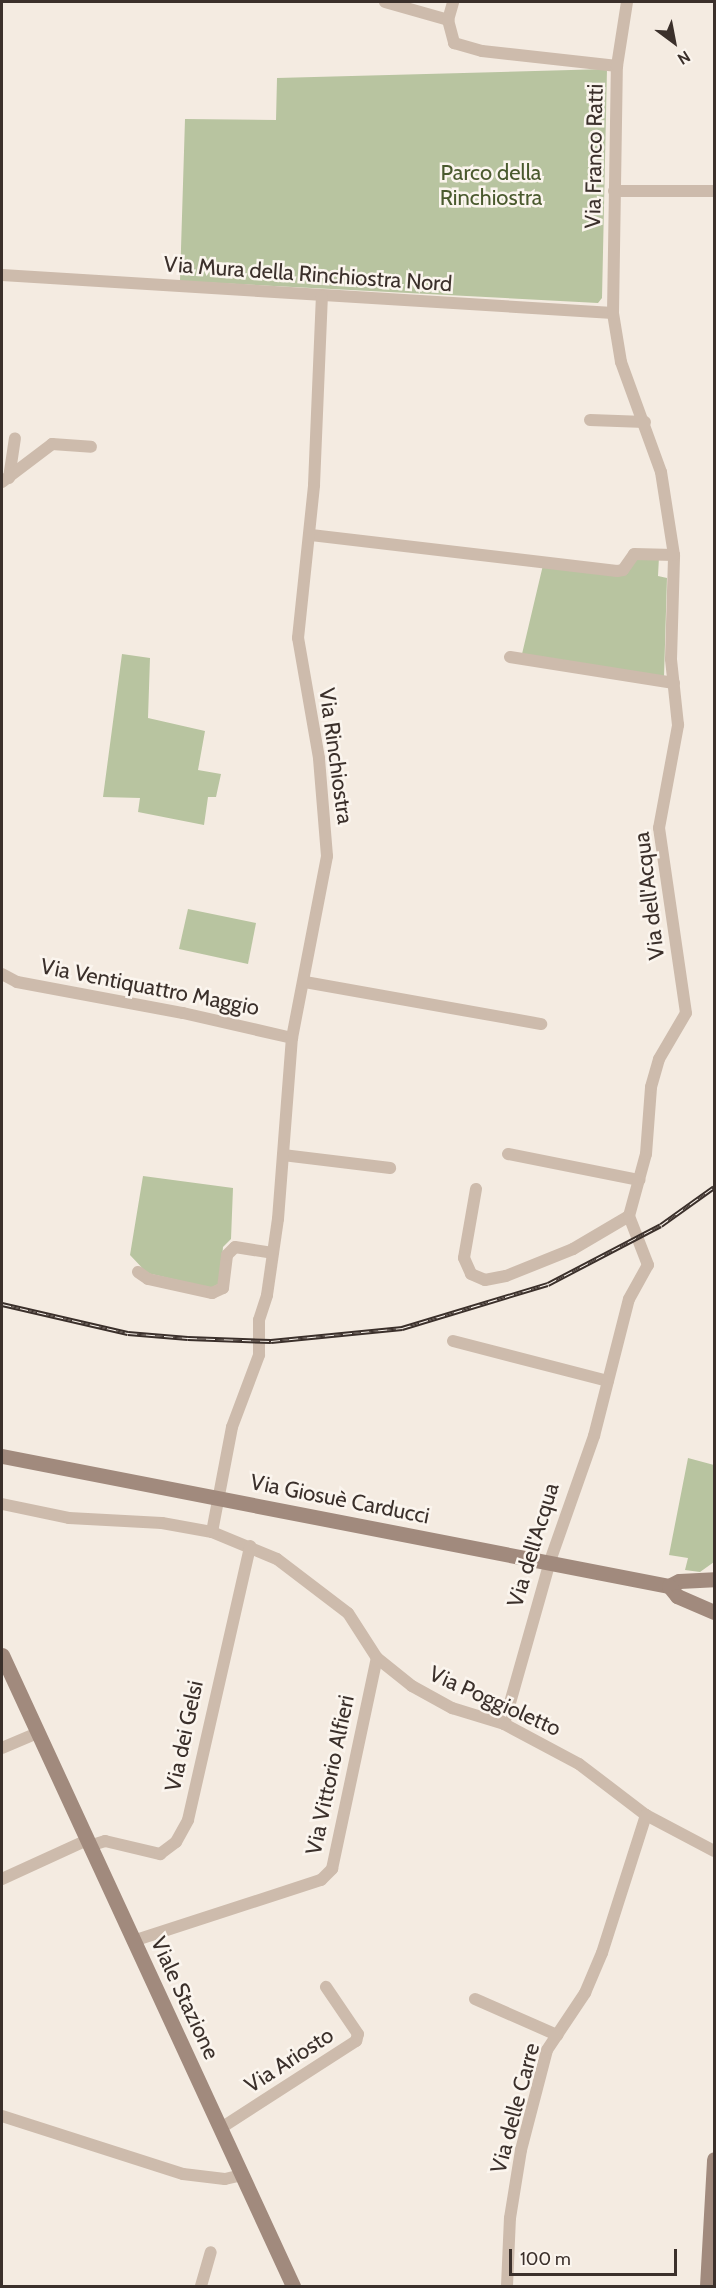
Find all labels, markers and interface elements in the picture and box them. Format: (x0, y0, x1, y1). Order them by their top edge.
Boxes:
north arrow (644, 12, 704, 72)
text: N (674, 47, 694, 69)
street label: Via Franco Ratti (580, 83, 608, 229)
park label: Parco della Rinchiostra (440, 159, 542, 210)
street label: Via Mura della Rinchiostra Nord (163, 251, 453, 297)
street label: Via Rinchiostra (313, 686, 359, 826)
street label: Via dell'Acqua (628, 831, 670, 961)
street label: Via Ventiquattro Maggio (38, 953, 262, 1021)
street label: Via Giosuè Carducci (248, 1469, 432, 1529)
street label: Via dell'Acqua (502, 1480, 564, 1610)
street label: Via Poggioletto (425, 1660, 565, 1742)
street label: Via dei Gelsi (159, 1678, 209, 1794)
street label: Via Vittorio Alfieri (300, 1693, 360, 1857)
street label: Viale Stazione (145, 1933, 225, 2063)
street label: Via Ariosto (240, 2022, 338, 2098)
street label: Via delle Carre (485, 2040, 545, 2176)
scale bar (512, 2237, 680, 2275)
text: 100 m (520, 2248, 571, 2270)

